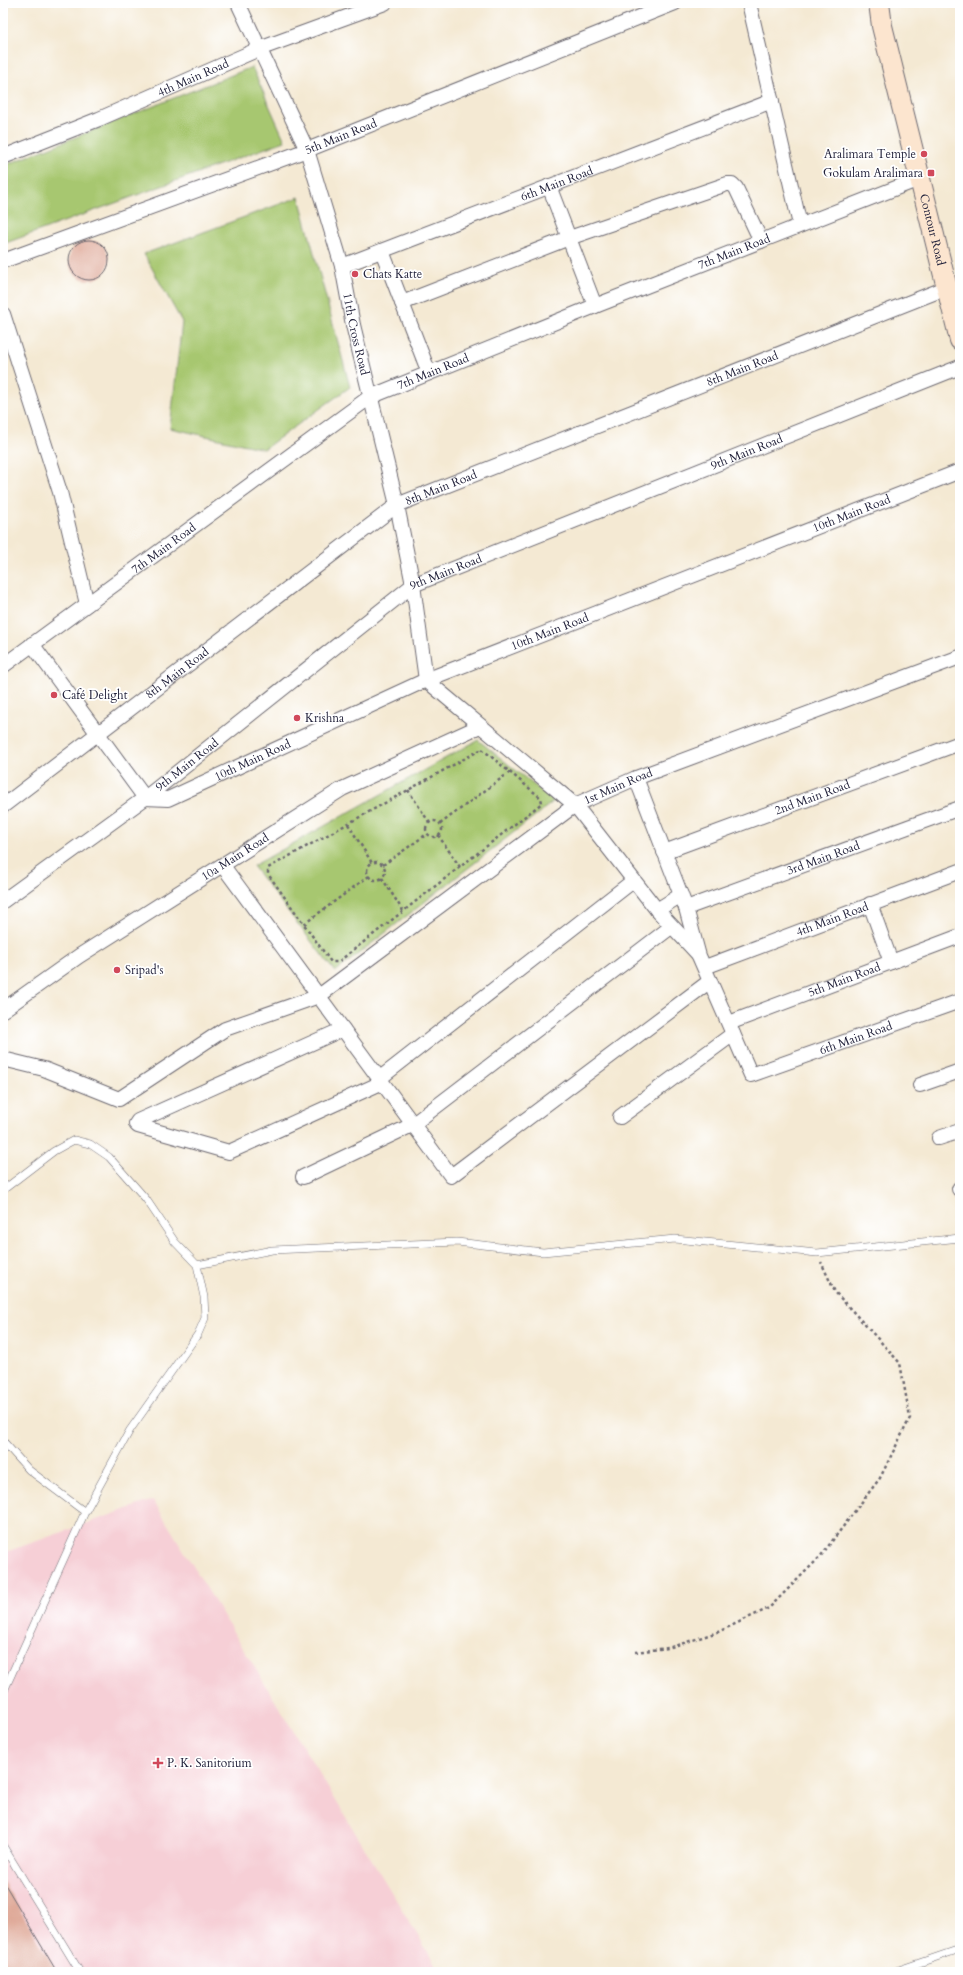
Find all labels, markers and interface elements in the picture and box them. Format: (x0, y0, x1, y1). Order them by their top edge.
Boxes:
street label: 4th Main Road (155, 55, 232, 100)
street label: 5th Main Road (302, 115, 380, 158)
place label: Aralimara Temple (824, 146, 916, 162)
marker: Aralimara Temple (919, 149, 929, 159)
street label: 6th Main Road (518, 162, 596, 205)
place label: Gokulam Aralimara (823, 165, 924, 181)
marker: Gokulam Aralimara (926, 168, 936, 178)
street label: Contour Road (916, 192, 949, 268)
street label: 7th Main Road (696, 230, 773, 273)
place label: Chats Katte (363, 266, 422, 282)
marker: Chats Katte (350, 269, 360, 279)
street label: 11th Cross Road (339, 292, 373, 377)
street label: 8th Main Road (704, 347, 781, 390)
street label: 7th Main Road (395, 350, 472, 393)
street label: 9th Main Road (708, 430, 786, 474)
street label: 8th Main Road (403, 466, 480, 509)
street label: 10th Main Road (810, 491, 893, 536)
street label: 7th Main Road (128, 519, 199, 577)
street label: 9th Main Road (407, 550, 485, 593)
street label: 10th Main Road (508, 609, 592, 654)
street label: 8th Main Road (142, 643, 213, 703)
place label: Café Delight (62, 687, 128, 703)
marker: Café Delight (49, 690, 59, 700)
place label: Krishna (305, 710, 345, 726)
marker: Krishna (292, 713, 302, 723)
street label: 9th Main Road (152, 734, 222, 795)
street label: 10th Main Road (212, 735, 294, 785)
street label: 1st Main Road (581, 764, 655, 808)
street label: 2nd Main Road (772, 776, 853, 819)
street label: 10a Main Road (198, 829, 272, 884)
street label: 3rd Main Road (784, 837, 862, 879)
street label: 4th Main Road (794, 898, 871, 940)
street label: 5th Main Road (806, 959, 883, 1001)
place label: Sripad's (125, 962, 163, 978)
marker: Sripad's (112, 965, 122, 975)
street label: 6th Main Road (817, 1017, 895, 1058)
place label: P. K. Sanitorium (167, 1755, 253, 1771)
marker: P. K. Sanitorium (152, 1757, 164, 1769)

